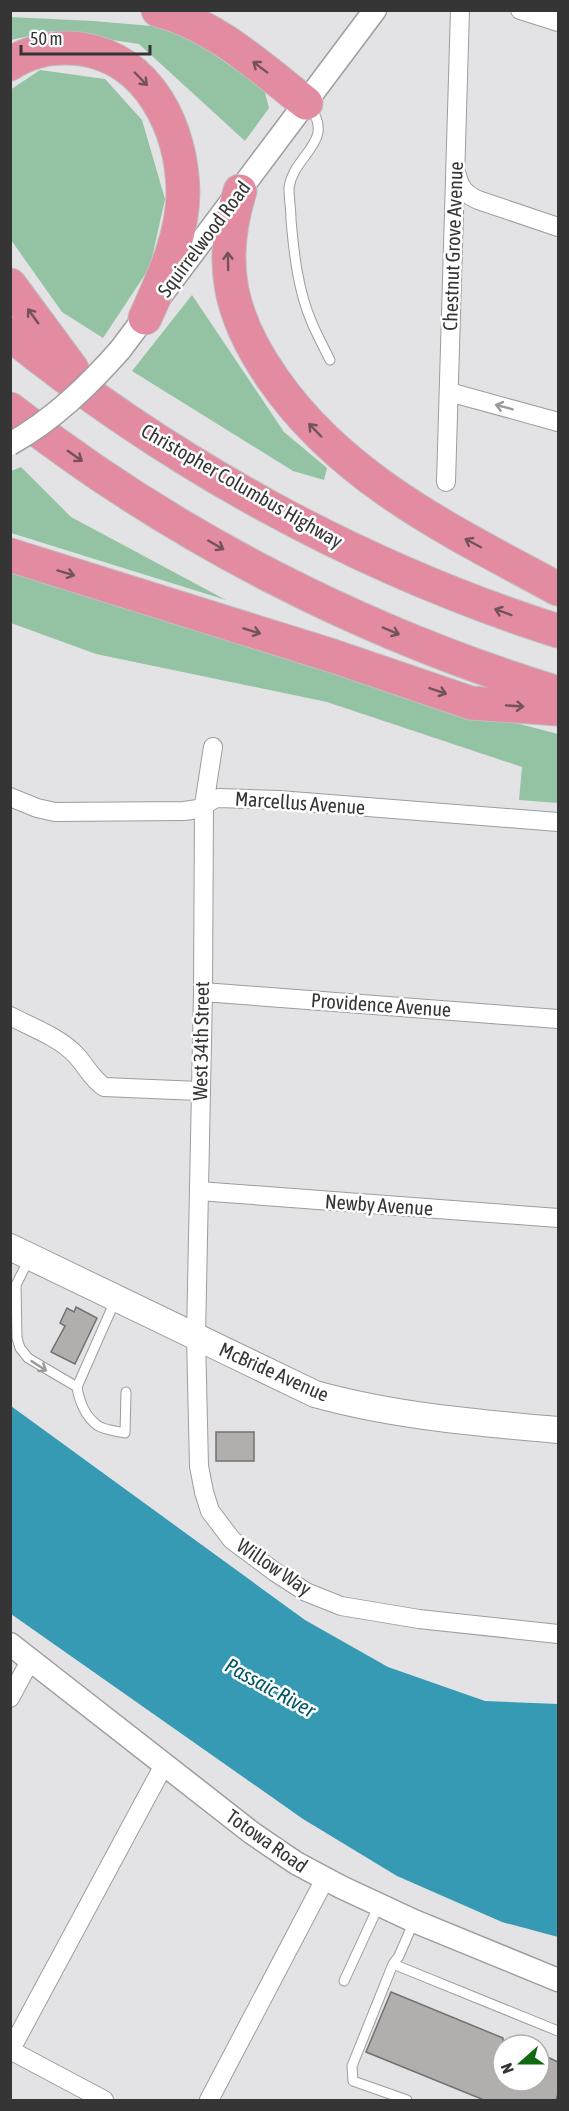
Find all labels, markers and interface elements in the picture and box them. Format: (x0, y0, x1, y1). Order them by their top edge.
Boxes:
scale bar (21, 18, 150, 56)
text: 50 m (30, 28, 62, 49)
one-way arrow (252, 61, 268, 73)
one-way arrow (134, 72, 148, 87)
street label: Chestnut Grove Avenue (438, 161, 467, 331)
street label: Squirrelwood Road (153, 176, 255, 301)
one-way arrow (222, 251, 234, 271)
one-way arrow (27, 308, 39, 324)
one-way arrow (495, 401, 514, 412)
street label: Christopher Columbus Highway (138, 418, 347, 553)
one-way arrow (308, 423, 323, 438)
one-way arrow (66, 450, 82, 462)
one-way arrow (465, 537, 482, 549)
one-way arrow (207, 539, 224, 551)
one-way arrow (56, 568, 75, 579)
one-way arrow (494, 606, 513, 617)
one-way arrow (242, 626, 261, 637)
one-way arrow (381, 626, 400, 637)
one-way arrow (428, 687, 447, 698)
one-way arrow (504, 701, 524, 712)
street label: Marcellus Avenue (234, 786, 366, 819)
street label: West 34th Street (188, 981, 213, 1101)
street label: Providence Avenue (310, 988, 452, 1021)
street label: Newby Avenue (324, 1189, 434, 1220)
street label: McBride Avenue (216, 1337, 333, 1406)
one-way arrow (31, 1359, 48, 1372)
street label: Willow Way (233, 1533, 316, 1600)
water label: Passaic River (221, 1653, 320, 1722)
street label: Totowa Road (222, 1804, 312, 1877)
north arrow (491, 2033, 551, 2093)
text: N (497, 2061, 517, 2076)

